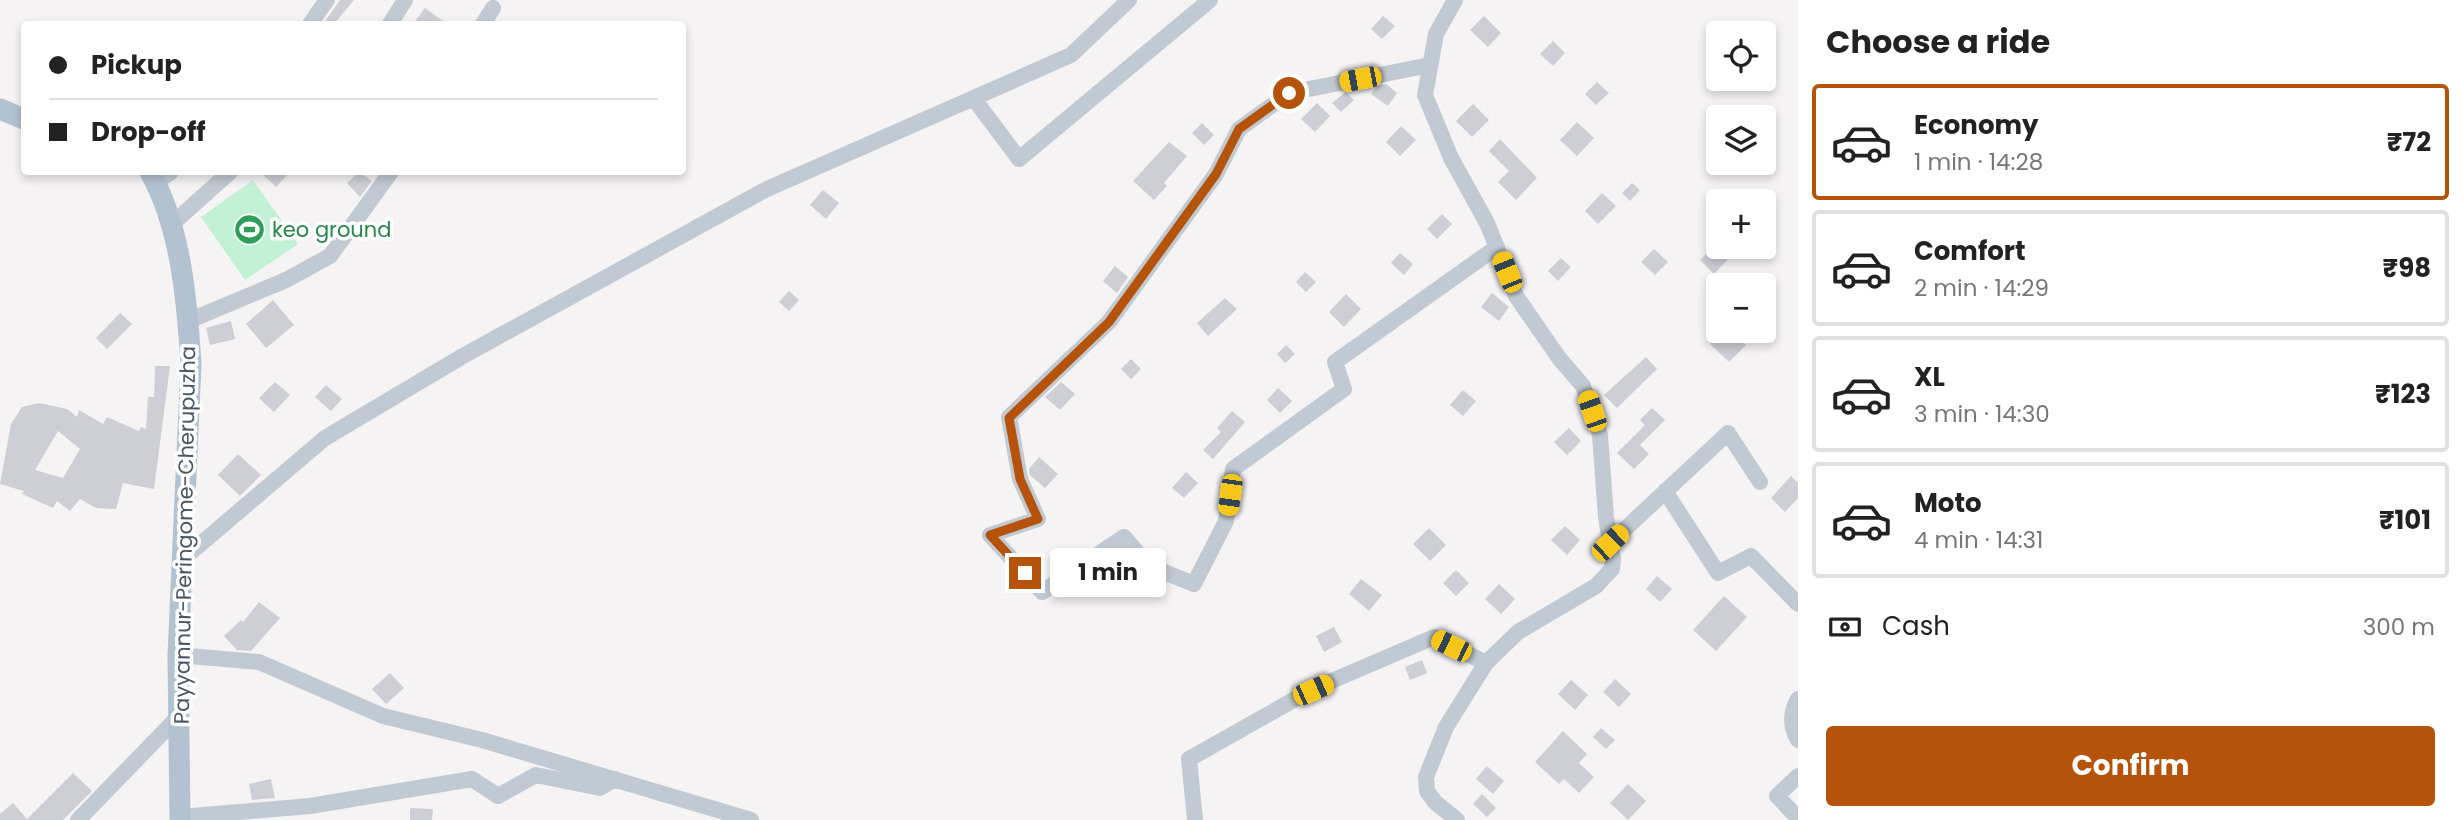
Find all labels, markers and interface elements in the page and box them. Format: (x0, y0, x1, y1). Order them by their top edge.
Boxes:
text: Choose a ride (1826, 19, 2050, 64)
map controls (1706, 21, 1776, 343)
button: locate (1706, 21, 1776, 91)
text: Pickup (91, 47, 182, 83)
car (1338, 65, 1383, 93)
route start (1273, 77, 1305, 109)
button: layers (1706, 105, 1776, 175)
text: Economy (1914, 107, 2038, 143)
icon: car (1830, 111, 1893, 174)
text: Drop-off (91, 114, 206, 150)
text: ₹72 (2387, 124, 2431, 160)
text: 1 min · 14:28 (1914, 146, 2043, 178)
button: + (1706, 189, 1776, 259)
sports icon: keo ground (232, 213, 266, 247)
place label: keo ground (272, 215, 391, 244)
text: Comfort (1914, 233, 2026, 269)
icon: car (1830, 237, 1893, 300)
car (1490, 249, 1525, 295)
text: ₹98 (2383, 250, 2431, 286)
text: 2 min · 14:29 (1914, 272, 2049, 304)
button: − (1706, 273, 1776, 343)
street label: Payyannur-Peringome-Cherupuzha (167, 346, 202, 724)
text: XL (1914, 359, 1945, 395)
icon: car (1830, 363, 1893, 426)
text: ₹123 (2375, 376, 2431, 412)
car (1576, 388, 1609, 434)
text: 3 min · 14:30 (1914, 398, 2050, 430)
car (1217, 473, 1244, 517)
text: Moto (1914, 485, 1982, 521)
icon: car (1830, 489, 1893, 552)
text: ₹101 (2379, 502, 2431, 538)
car (1588, 521, 1633, 565)
text: 4 min · 14:31 (1914, 524, 2043, 556)
callout: 1 min (1050, 548, 1165, 598)
text: 1 min (1078, 556, 1138, 588)
route end (1009, 557, 1041, 589)
icon: cash (1826, 608, 1864, 646)
text: Cash (1882, 608, 1950, 644)
text: 300 m (2363, 611, 2435, 643)
car (1428, 627, 1475, 665)
car (1290, 672, 1337, 708)
button: Confirm (1826, 726, 2435, 806)

